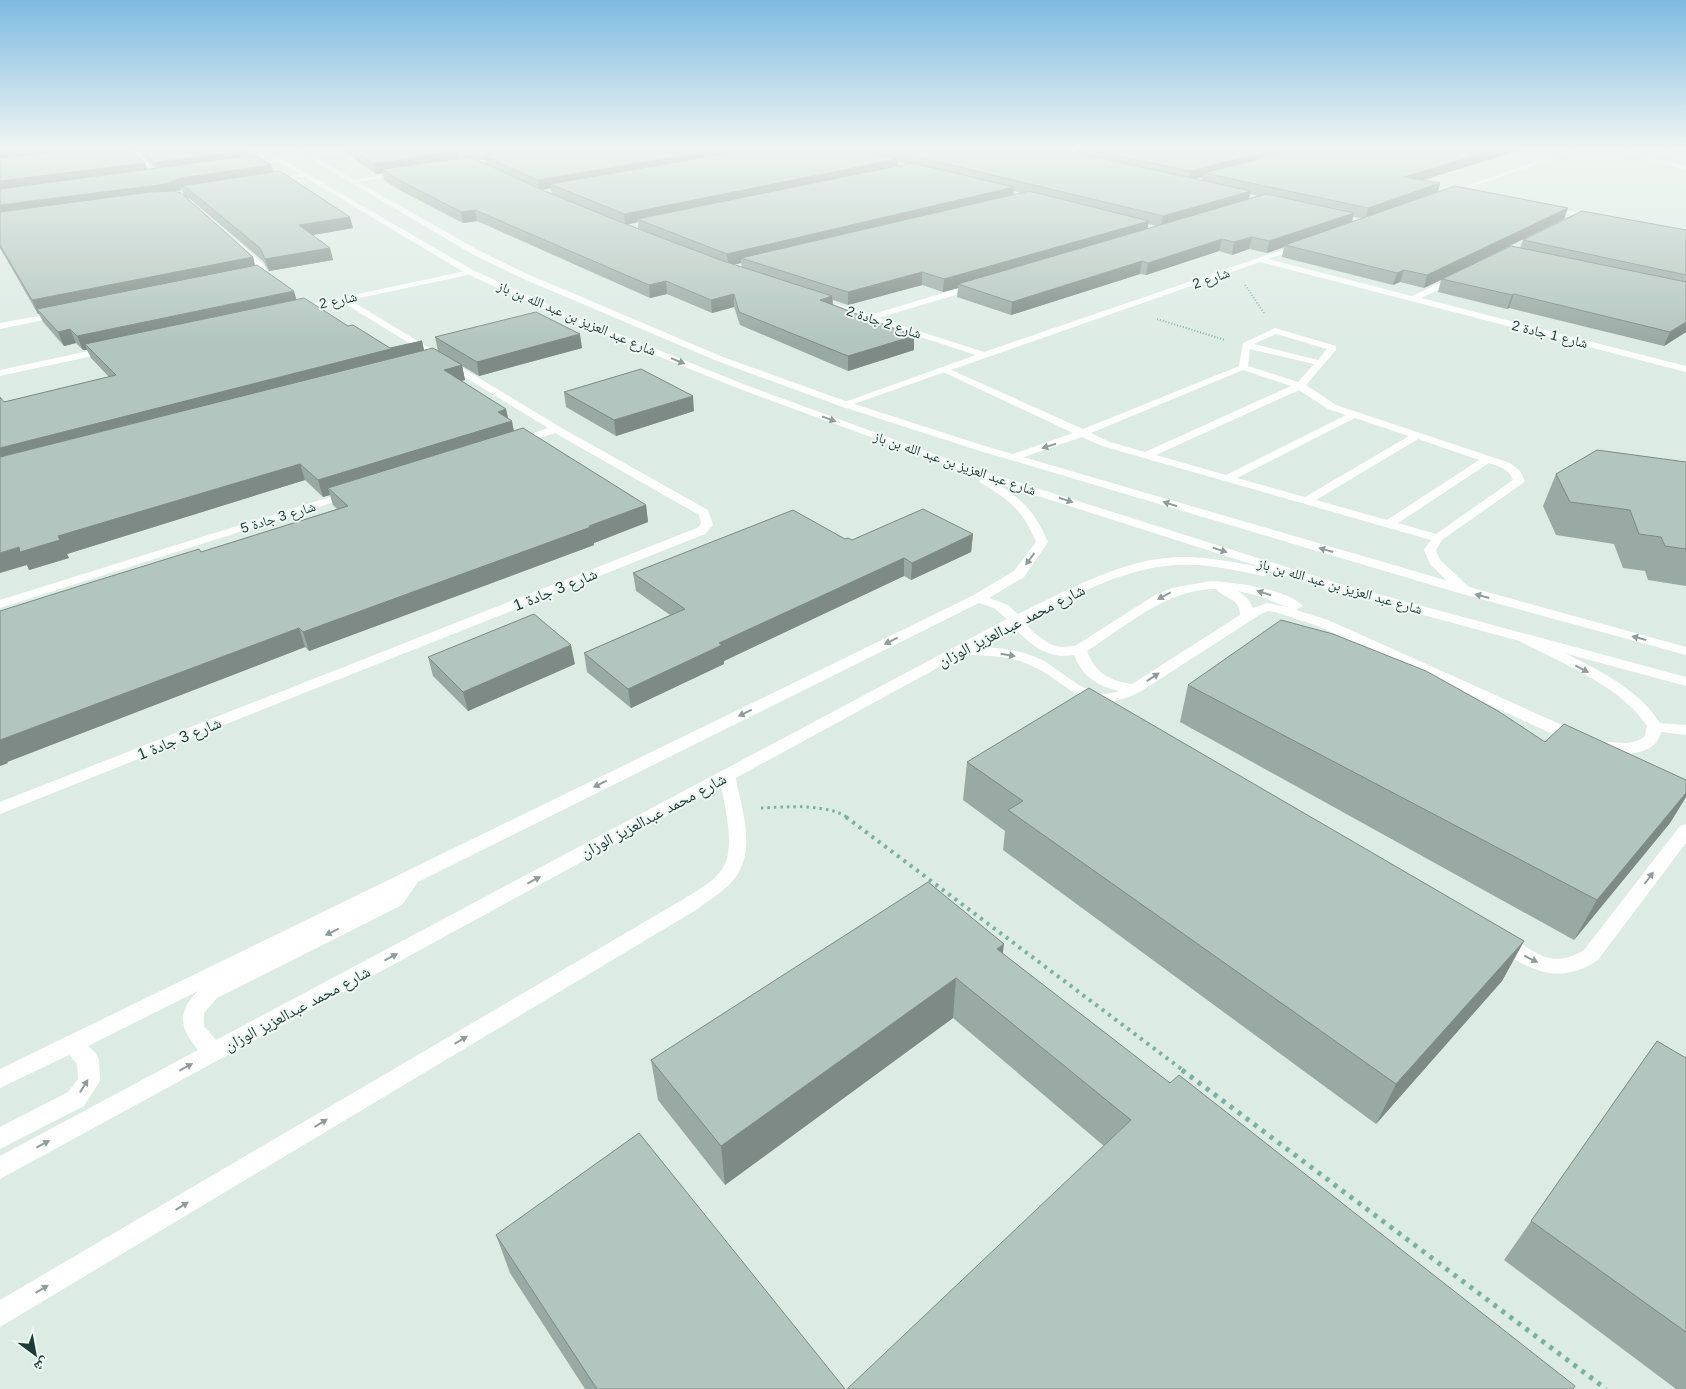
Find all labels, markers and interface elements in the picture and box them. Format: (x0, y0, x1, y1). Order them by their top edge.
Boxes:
street label: شارع 2 (1190, 264, 1232, 294)
street label: شارع عبد العزيز بن عبد الله بن باز (494, 277, 659, 361)
street label: شارع 2 (318, 288, 359, 314)
street label: شارع 2 جادة 2 (844, 302, 923, 344)
street label: شارع 1 جادة 2 (1510, 317, 1590, 353)
one-way arrow (670, 357, 685, 365)
one-way arrow (822, 416, 837, 423)
street label: شارع عبد العزيز بن عبد الله بن باز (870, 427, 1038, 500)
one-way arrow (1041, 442, 1056, 450)
one-way arrow (1058, 497, 1073, 505)
street label: شارع 3 جادة 5 (238, 498, 318, 538)
one-way arrow (1163, 499, 1178, 507)
one-way arrow (1319, 546, 1334, 554)
one-way arrow (1213, 547, 1228, 554)
one-way arrow (1024, 552, 1035, 565)
street label: شارع عبد العزيز بن عبد الله بن باز (1254, 555, 1424, 619)
street label: شارع 3 جادة 1 (511, 565, 600, 616)
street label: شارع محمد عبدالعزيز الوزان (935, 581, 1088, 672)
one-way arrow (1256, 588, 1271, 596)
one-way arrow (1475, 591, 1490, 599)
one-way arrow (1157, 592, 1171, 600)
one-way arrow (1631, 634, 1646, 642)
one-way arrow (884, 637, 898, 645)
one-way arrow (1001, 651, 1017, 659)
one-way arrow (1575, 665, 1589, 674)
one-way arrow (1147, 672, 1160, 682)
one-way arrow (738, 709, 753, 717)
street label: شارع 3 جادة 1 (135, 714, 224, 765)
street label: شارع محمد عبدالعزيز الوزان (577, 770, 730, 863)
one-way arrow (592, 780, 607, 788)
one-way arrow (1644, 872, 1655, 885)
one-way arrow (526, 876, 541, 884)
one-way arrow (325, 928, 339, 936)
one-way arrow (383, 953, 398, 961)
one-way arrow (1523, 955, 1538, 963)
street label: شارع محمد عبدالعزيز الوزان (221, 963, 374, 1056)
one-way arrow (455, 1036, 468, 1045)
one-way arrow (179, 1063, 193, 1072)
one-way arrow (80, 1080, 89, 1093)
one-way arrow (315, 1119, 328, 1128)
one-way arrow (36, 1140, 50, 1149)
one-way arrow (174, 1202, 189, 1210)
one-way arrow (35, 1284, 48, 1293)
north arrow (10, 1329, 60, 1379)
text: ش (31, 1353, 52, 1376)

